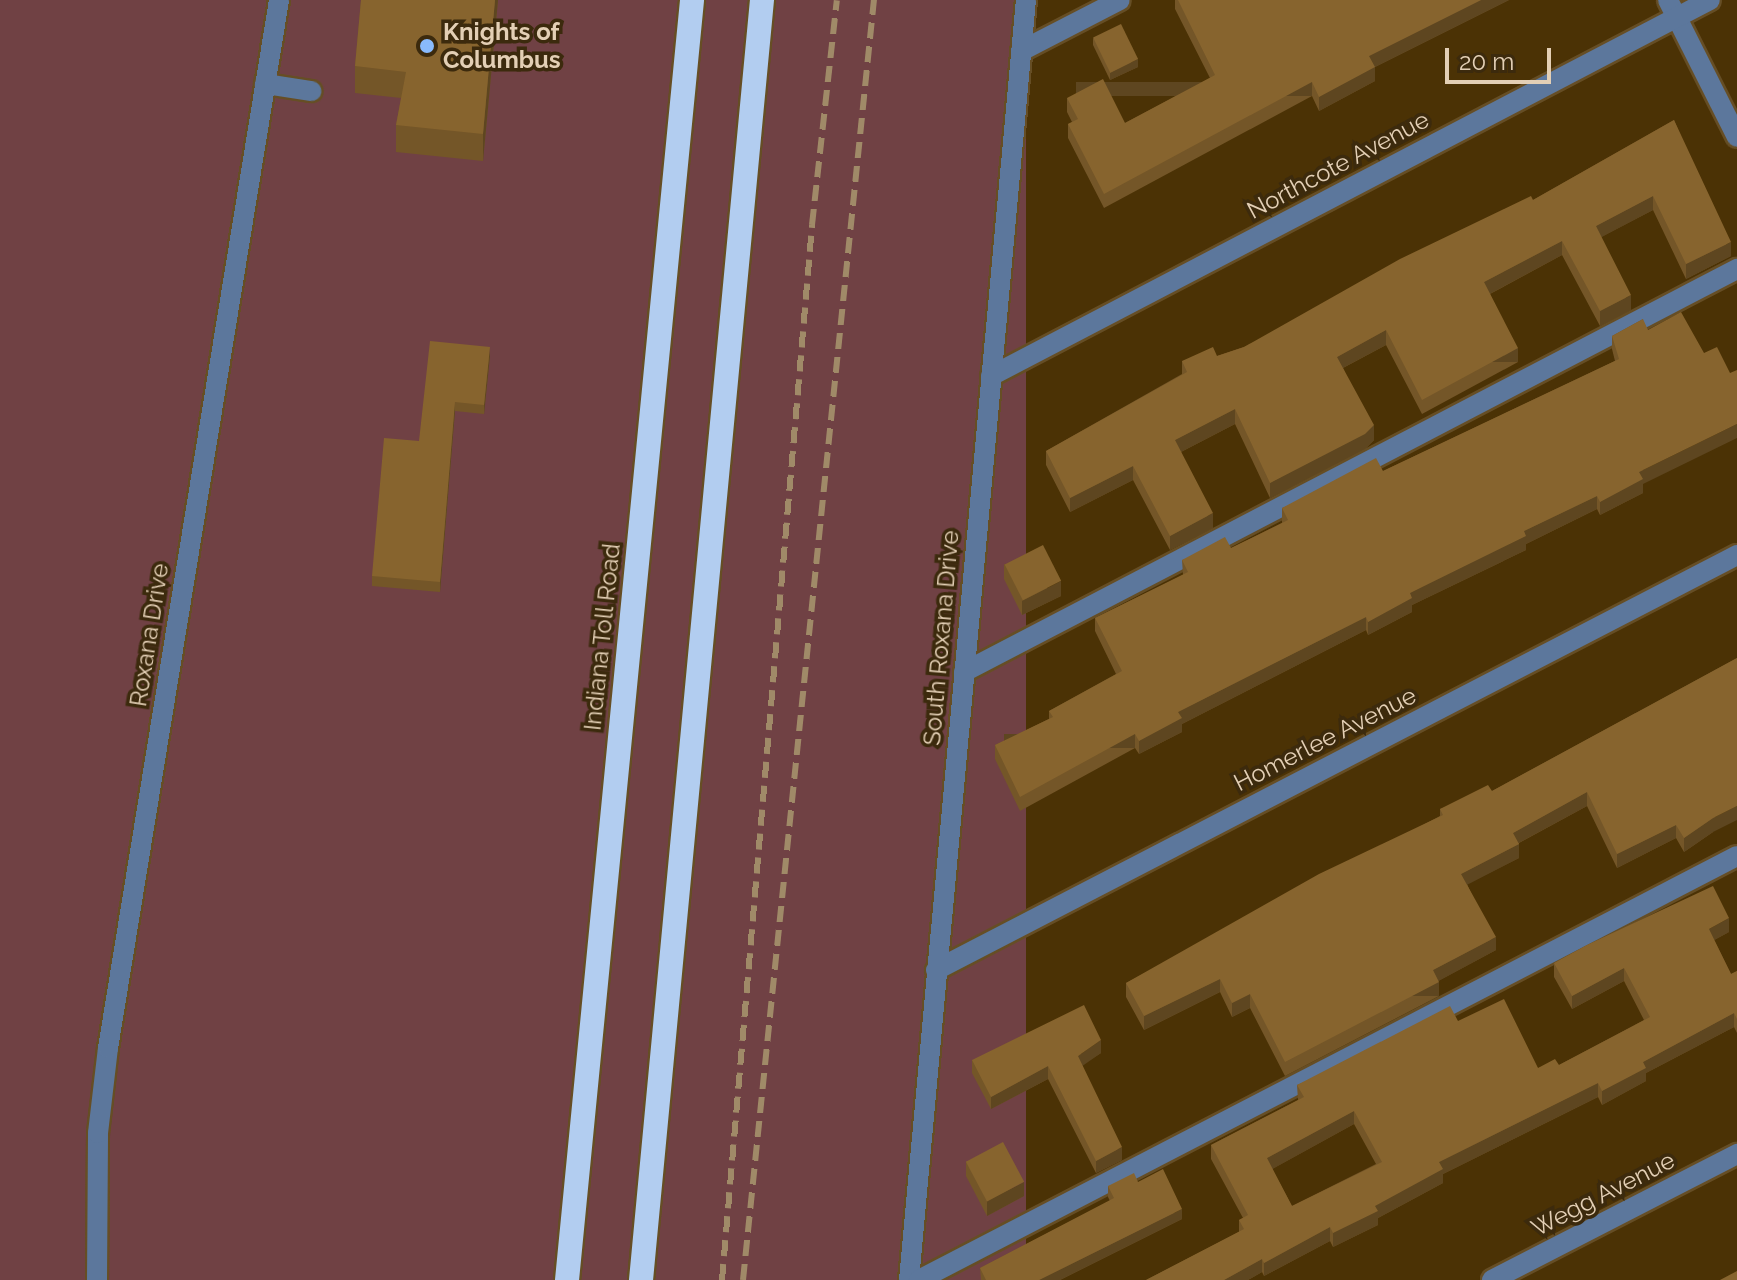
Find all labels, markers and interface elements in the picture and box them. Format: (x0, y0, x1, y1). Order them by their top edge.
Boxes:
place label: Knights of Columbus (443, 18, 561, 74)
scale bar (1449, 32, 1555, 82)
marker: Knights of Columbus (418, 37, 436, 55)
text: 20 m (1459, 47, 1514, 76)
street label: Northcote Avenue (1242, 105, 1434, 225)
street label: South Roxana Drive (917, 529, 965, 747)
street label: Indiana Toll Road (578, 541, 626, 733)
street label: Roxana Drive (123, 561, 175, 709)
street label: Homerlee Avenue (1229, 680, 1421, 798)
street label: Wegg Avenue (1526, 1145, 1680, 1243)

